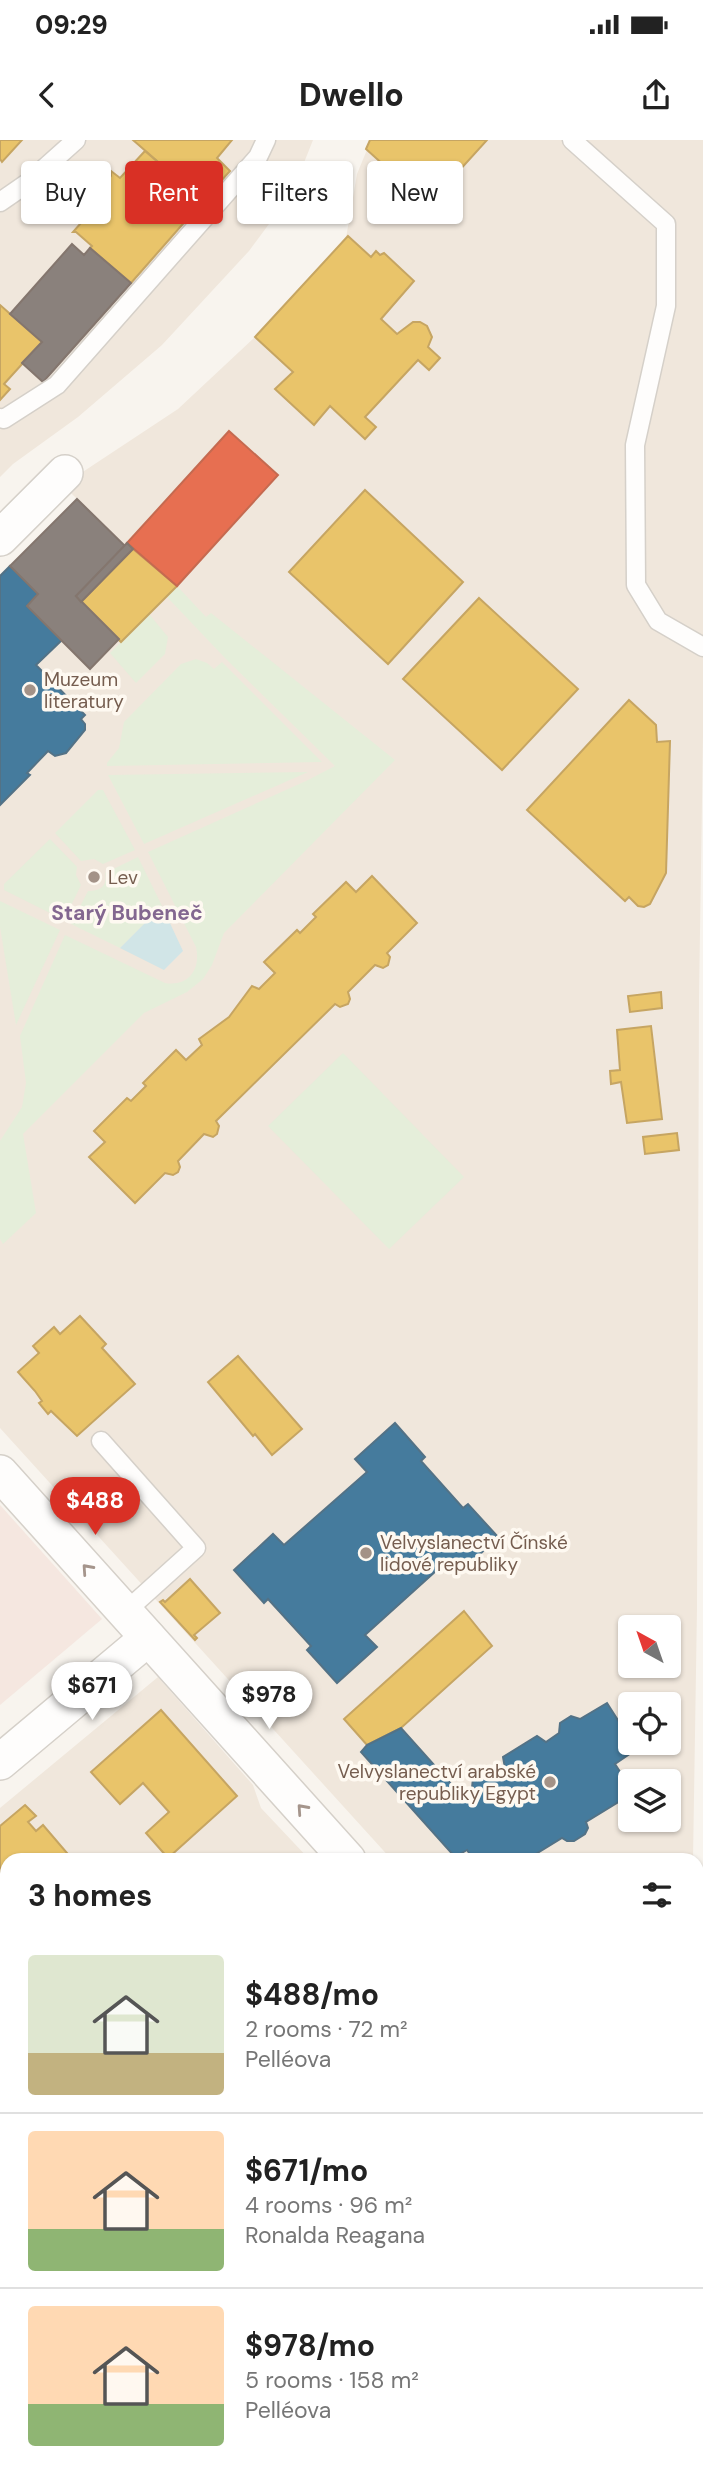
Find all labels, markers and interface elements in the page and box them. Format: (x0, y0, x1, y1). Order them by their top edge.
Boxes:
text: 09:29 (35, 8, 108, 42)
text: Dwello (299, 74, 404, 116)
icon: back (28, 76, 66, 114)
icon: share (637, 76, 675, 114)
chip: Buy (21, 161, 111, 224)
chip: Rent (125, 161, 223, 224)
chip: Filters (237, 161, 353, 224)
chip: New (367, 161, 463, 224)
place label: Muzeum literatury (44, 667, 124, 714)
marker: Muzeum literatury (22, 682, 38, 698)
place label: Lev (108, 865, 138, 890)
marker: Lev (86, 869, 102, 885)
district label: Starý Bubeneč (51, 899, 203, 927)
pin: $488 (54, 1478, 136, 1537)
text: $488 (66, 1485, 124, 1515)
place label: Velvyslanectví Čínské lidové republiky (380, 1530, 568, 1577)
marker: Velvyslanectví Čínské lidové republiky (358, 1545, 374, 1561)
one-way arrow (82, 1564, 95, 1577)
north arrow (618, 1615, 681, 1678)
map controls (618, 1615, 681, 1832)
pin: $671 (51, 1662, 133, 1722)
text: $671 (67, 1670, 117, 1700)
pin: $978 (228, 1672, 310, 1731)
text: $978 (242, 1679, 297, 1709)
button: locate (618, 1692, 681, 1755)
place label: Velvyslanectví arabské republiky Egypt (337, 1759, 536, 1806)
button: layers (618, 1769, 681, 1832)
marker: Velvyslanectví arabské republiky Egypt (542, 1774, 558, 1790)
one-way arrow (298, 1805, 311, 1818)
text: 3 homes (28, 1876, 152, 1915)
icon: filters (638, 1876, 676, 1914)
text: $488/mo (245, 1975, 379, 2014)
icon: home (84, 1983, 168, 2067)
text: 2 rooms · 72 m² (245, 2014, 408, 2044)
text: Pelléova (245, 2044, 331, 2074)
text: $671/mo (245, 2151, 368, 2190)
icon: home (84, 2159, 168, 2243)
text: 4 rooms · 96 m² (245, 2190, 412, 2220)
text: Ronalda Reagana (245, 2220, 425, 2250)
text: $978/mo (245, 2326, 375, 2365)
icon: home (84, 2334, 168, 2418)
text: 5 rooms · 158 m² (245, 2365, 419, 2395)
text: Pelléova (245, 2395, 331, 2425)

